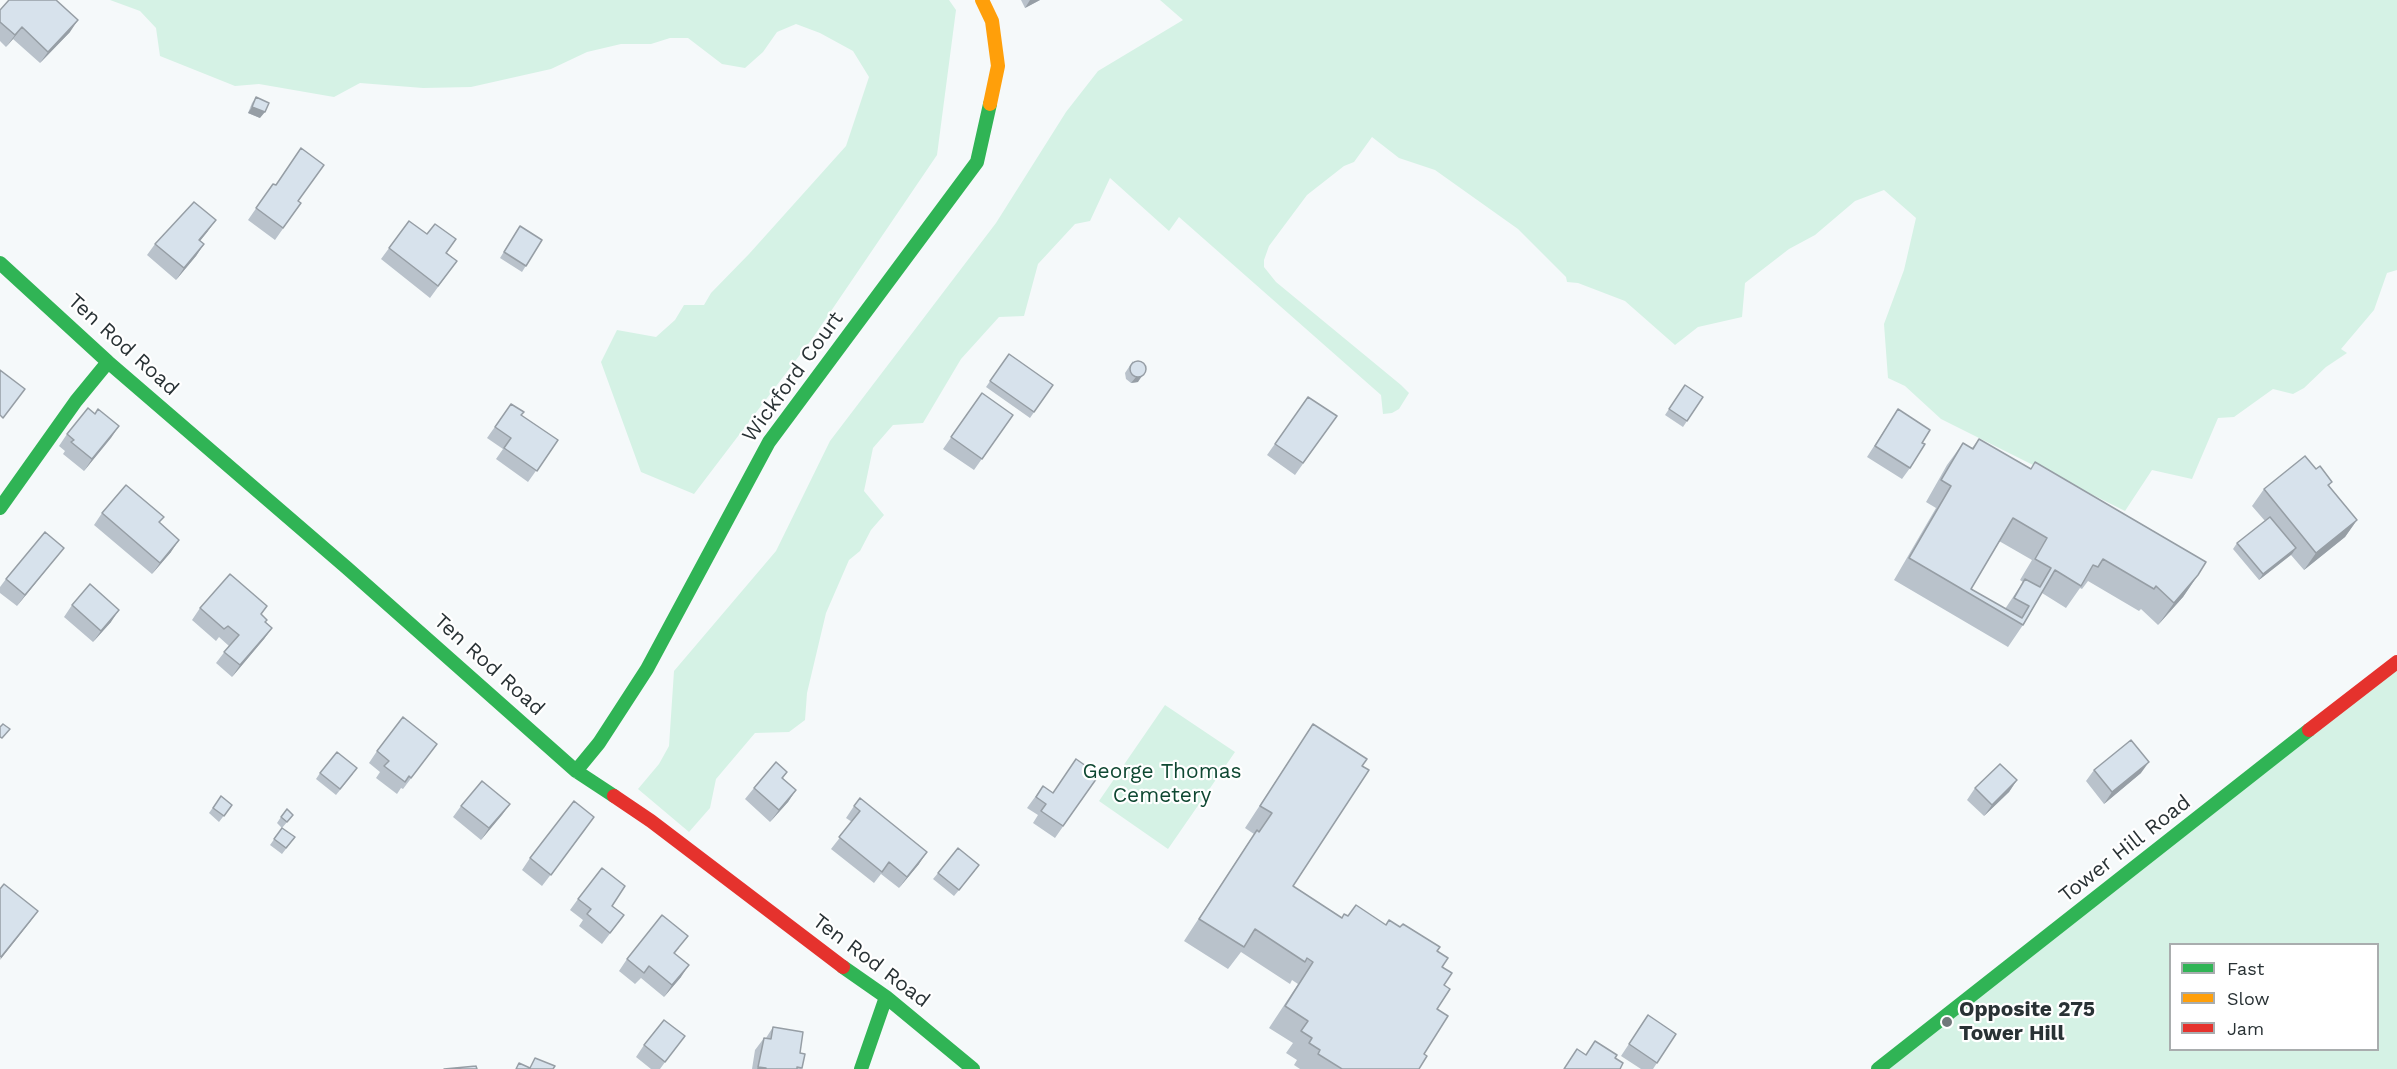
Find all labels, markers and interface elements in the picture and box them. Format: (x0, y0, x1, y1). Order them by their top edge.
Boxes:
street label: Ten Rod Road (62, 289, 184, 401)
street label: Wickford Court (737, 307, 849, 447)
street label: Ten Rod Road (428, 609, 550, 721)
park label: George Thomas Cemetery (1082, 759, 1242, 809)
street label: Tower Hill Road (2054, 790, 2196, 908)
street label: Ten Rod Road (807, 909, 935, 1013)
legend (2169, 943, 2379, 1051)
text: Fast (2227, 958, 2264, 979)
text: Slow (2227, 988, 2270, 1009)
place label: Opposite 275 Tower Hill (1959, 997, 2095, 1047)
marker: Opposite 275 Tower Hill (1940, 1015, 1954, 1029)
text: Jam (2227, 1018, 2264, 1039)

